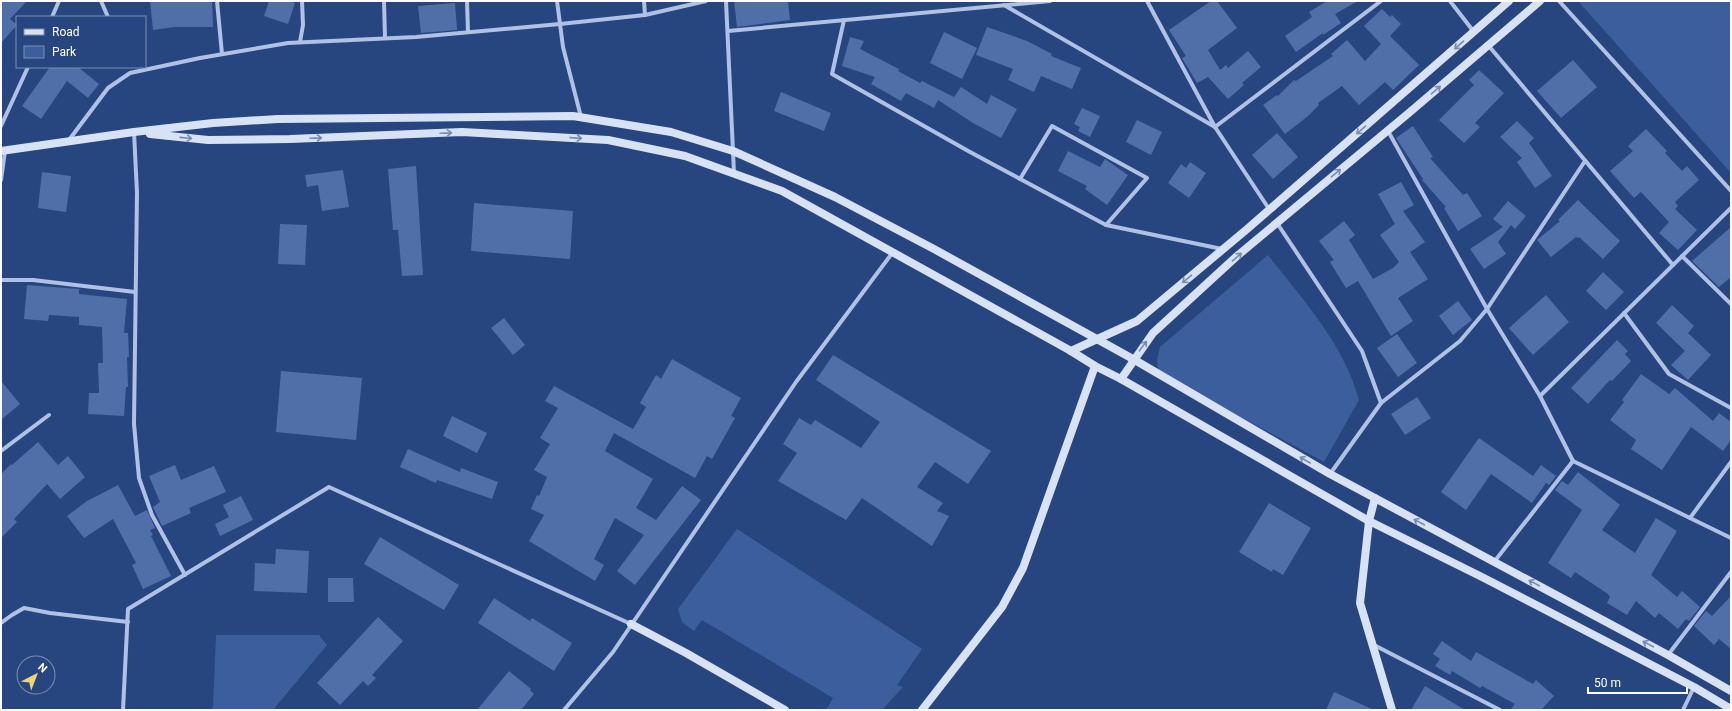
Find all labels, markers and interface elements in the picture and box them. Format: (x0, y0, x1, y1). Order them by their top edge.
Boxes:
legend (16, 16, 146, 68)
text: Road (52, 25, 80, 39)
one-way arrow (1454, 40, 1464, 49)
text: Park (52, 45, 77, 59)
one-way arrow (1431, 85, 1441, 94)
one-way arrow (1355, 126, 1366, 135)
one-way arrow (439, 129, 452, 136)
one-way arrow (179, 134, 192, 141)
one-way arrow (309, 134, 322, 141)
one-way arrow (569, 135, 582, 142)
one-way arrow (1331, 169, 1342, 178)
one-way arrow (1231, 252, 1242, 261)
one-way arrow (1182, 274, 1193, 283)
one-way arrow (1139, 341, 1147, 352)
one-way arrow (1299, 455, 1311, 463)
one-way arrow (1413, 518, 1425, 525)
one-way arrow (1528, 579, 1540, 586)
one-way arrow (1643, 640, 1655, 648)
north arrow (16, 655, 56, 695)
text: N (35, 661, 50, 676)
scale bar (1588, 669, 1687, 695)
text: 50 m (1594, 676, 1621, 690)

